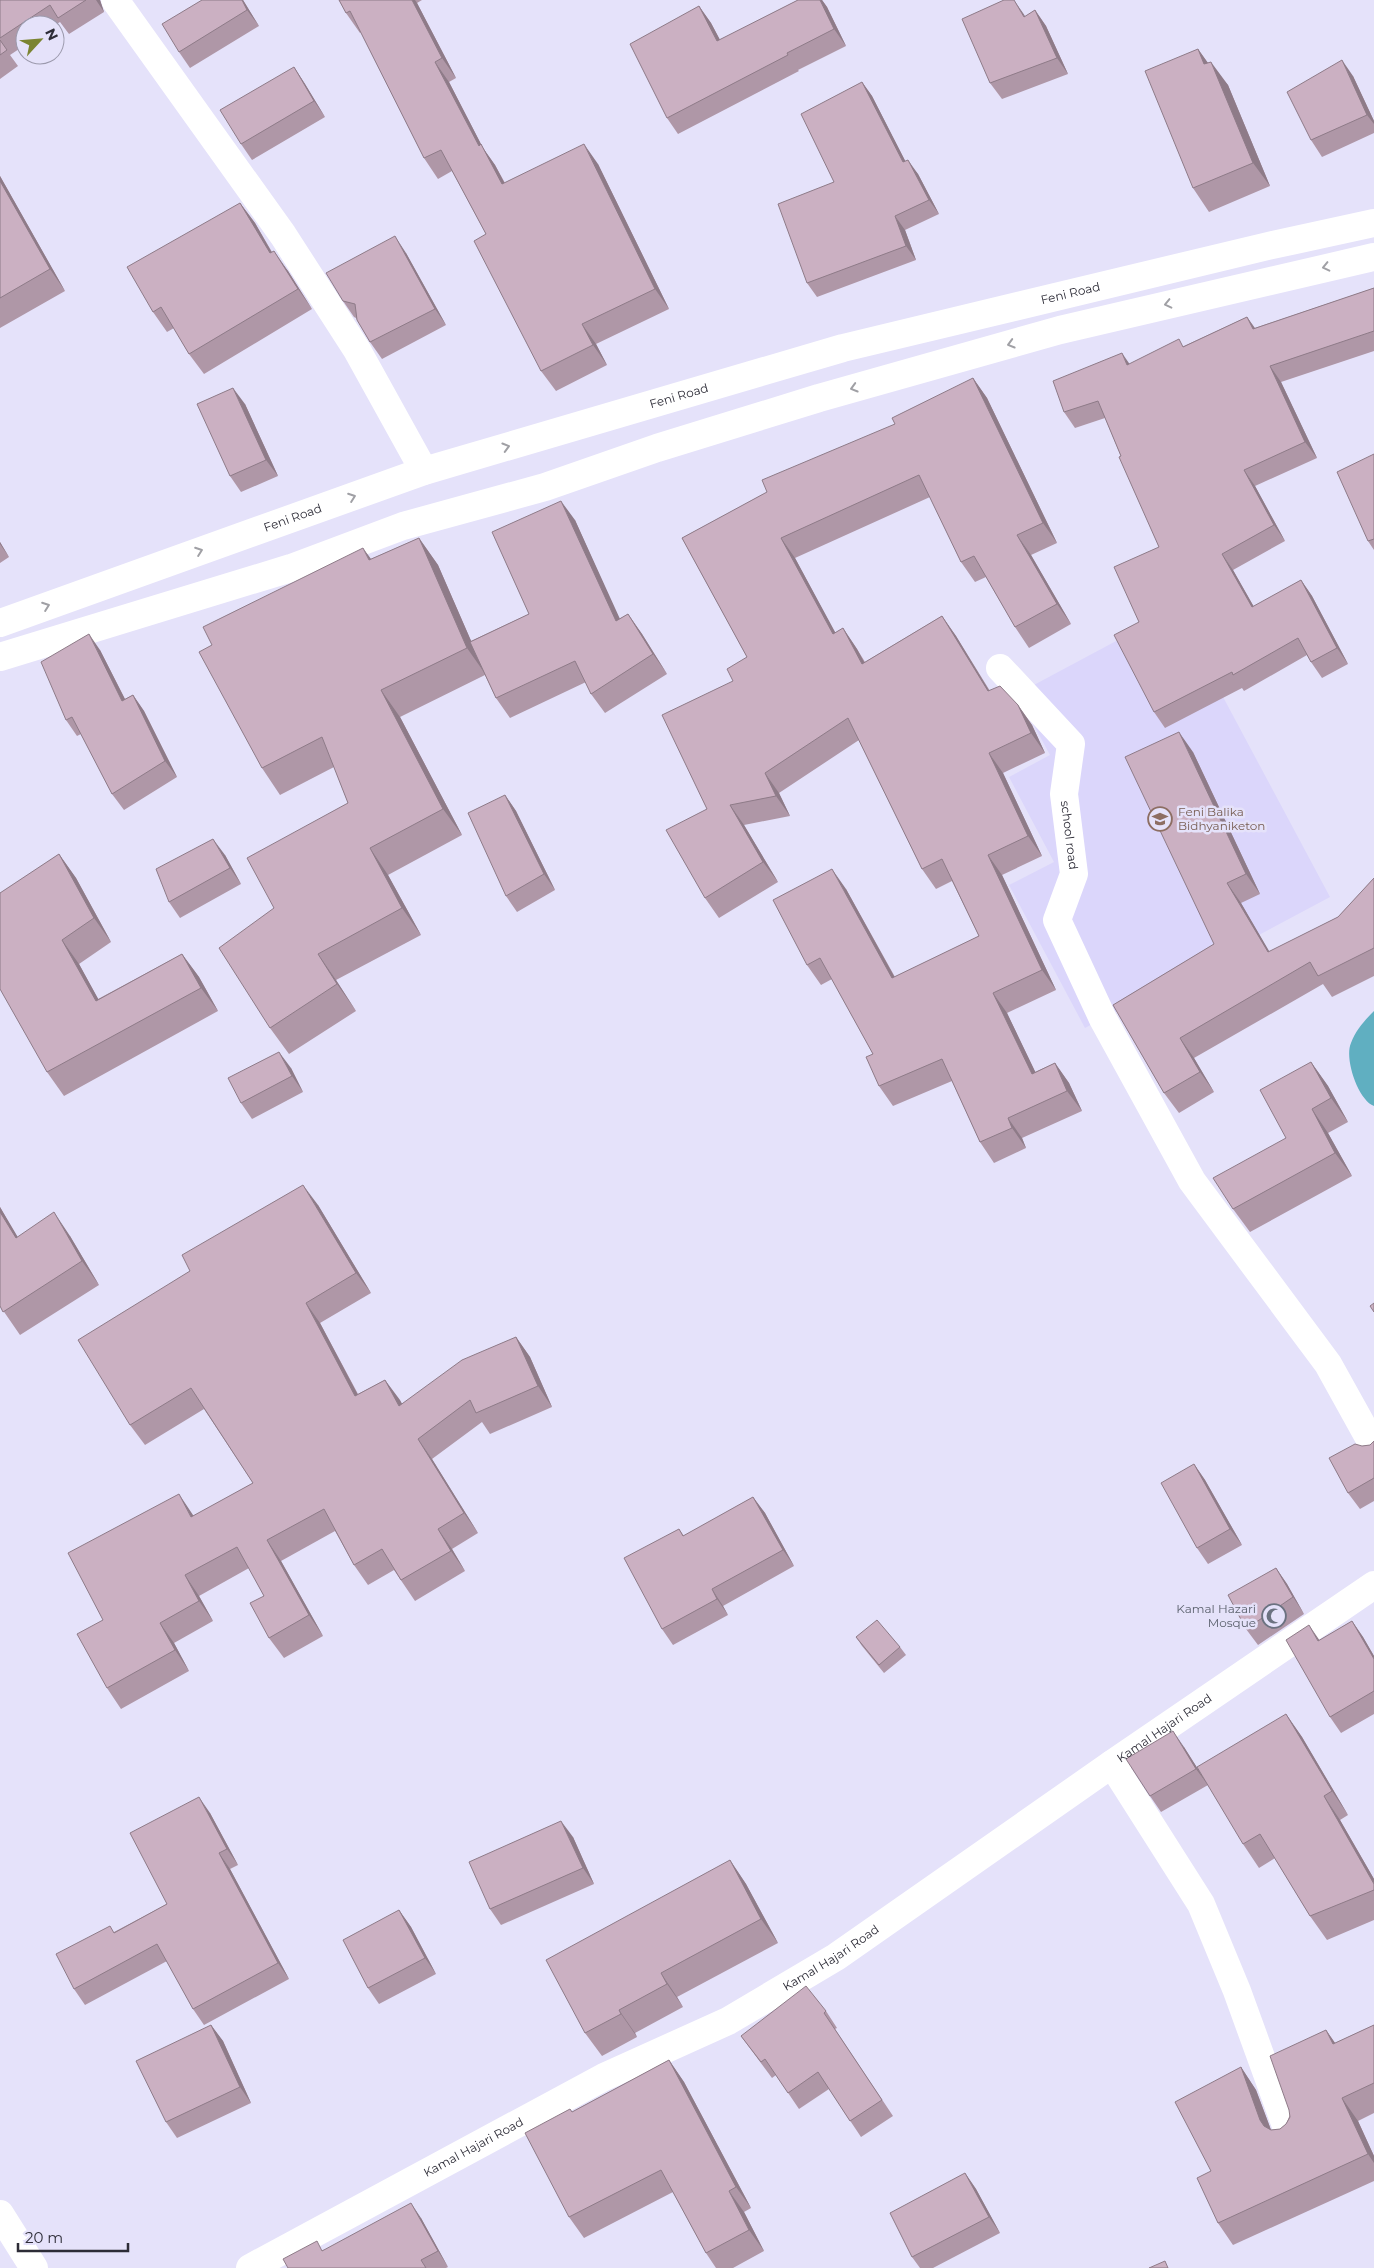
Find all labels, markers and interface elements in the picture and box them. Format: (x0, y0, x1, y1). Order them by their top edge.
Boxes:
north arrow (15, 15, 65, 65)
text: N (41, 25, 62, 43)
one-way arrow (1322, 261, 1331, 272)
street label: Feni Road (1039, 279, 1102, 307)
one-way arrow (1164, 298, 1173, 309)
one-way arrow (1006, 338, 1015, 349)
street label: Feni Road (648, 380, 710, 411)
one-way arrow (851, 383, 859, 393)
one-way arrow (502, 442, 510, 452)
one-way arrow (347, 493, 356, 503)
street label: Feni Road (262, 500, 324, 535)
one-way arrow (194, 547, 203, 557)
one-way arrow (41, 602, 50, 612)
street label: school road (1058, 800, 1081, 871)
place label: Feni Balika Bidhyaniketon (1178, 804, 1265, 833)
school or university icon: Feni Balika Bidhyaniketon (1147, 806, 1173, 832)
place label: Kamal Hazari Mosque (1176, 1601, 1256, 1630)
mosque icon: Kamal Hazari Mosque (1261, 1603, 1287, 1629)
street label: Kamal Hajari Road (1114, 1690, 1214, 1765)
street label: Kamal Hajari Road (780, 1921, 882, 1994)
street label: Kamal Hajari Road (421, 2114, 526, 2180)
scale bar (18, 2220, 128, 2252)
text: 20 m (25, 2228, 63, 2247)

